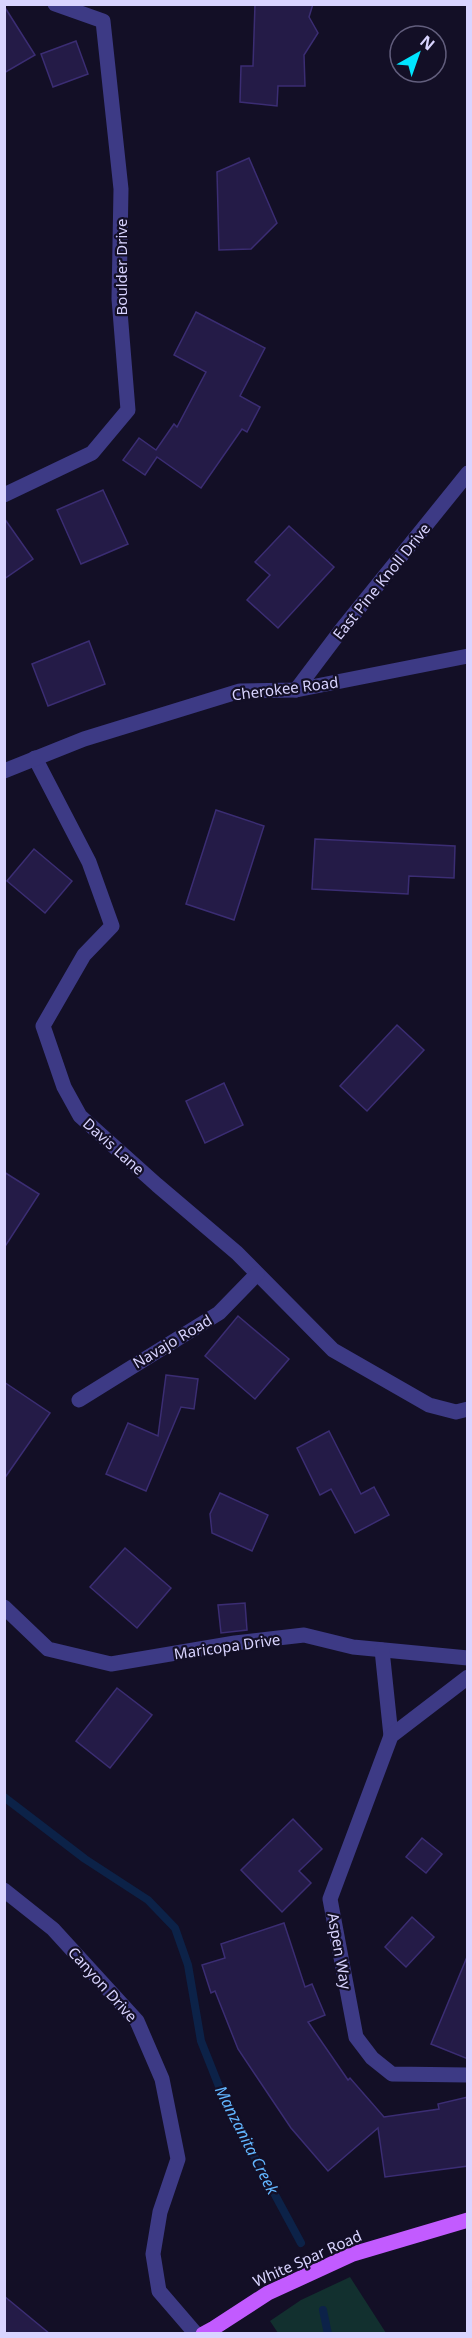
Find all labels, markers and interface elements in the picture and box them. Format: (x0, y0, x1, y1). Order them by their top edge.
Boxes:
north arrow (388, 24, 448, 84)
text: N (416, 30, 440, 55)
street label: Boulder Drive (111, 219, 131, 315)
street label: East Pine Knoll Drive (328, 519, 434, 643)
street label: Cherokee Road (231, 672, 339, 704)
street label: Davis Lane (79, 1113, 149, 1179)
street label: Navajo Road (129, 1310, 215, 1372)
street label: Maricopa Drive (173, 1629, 281, 1663)
street label: Aspen Way (323, 1911, 357, 1991)
street label: Canyon Drive (64, 1942, 142, 2026)
water label: Manzanita Creek (210, 2082, 284, 2199)
street label: White Spar Road (250, 2225, 364, 2291)

